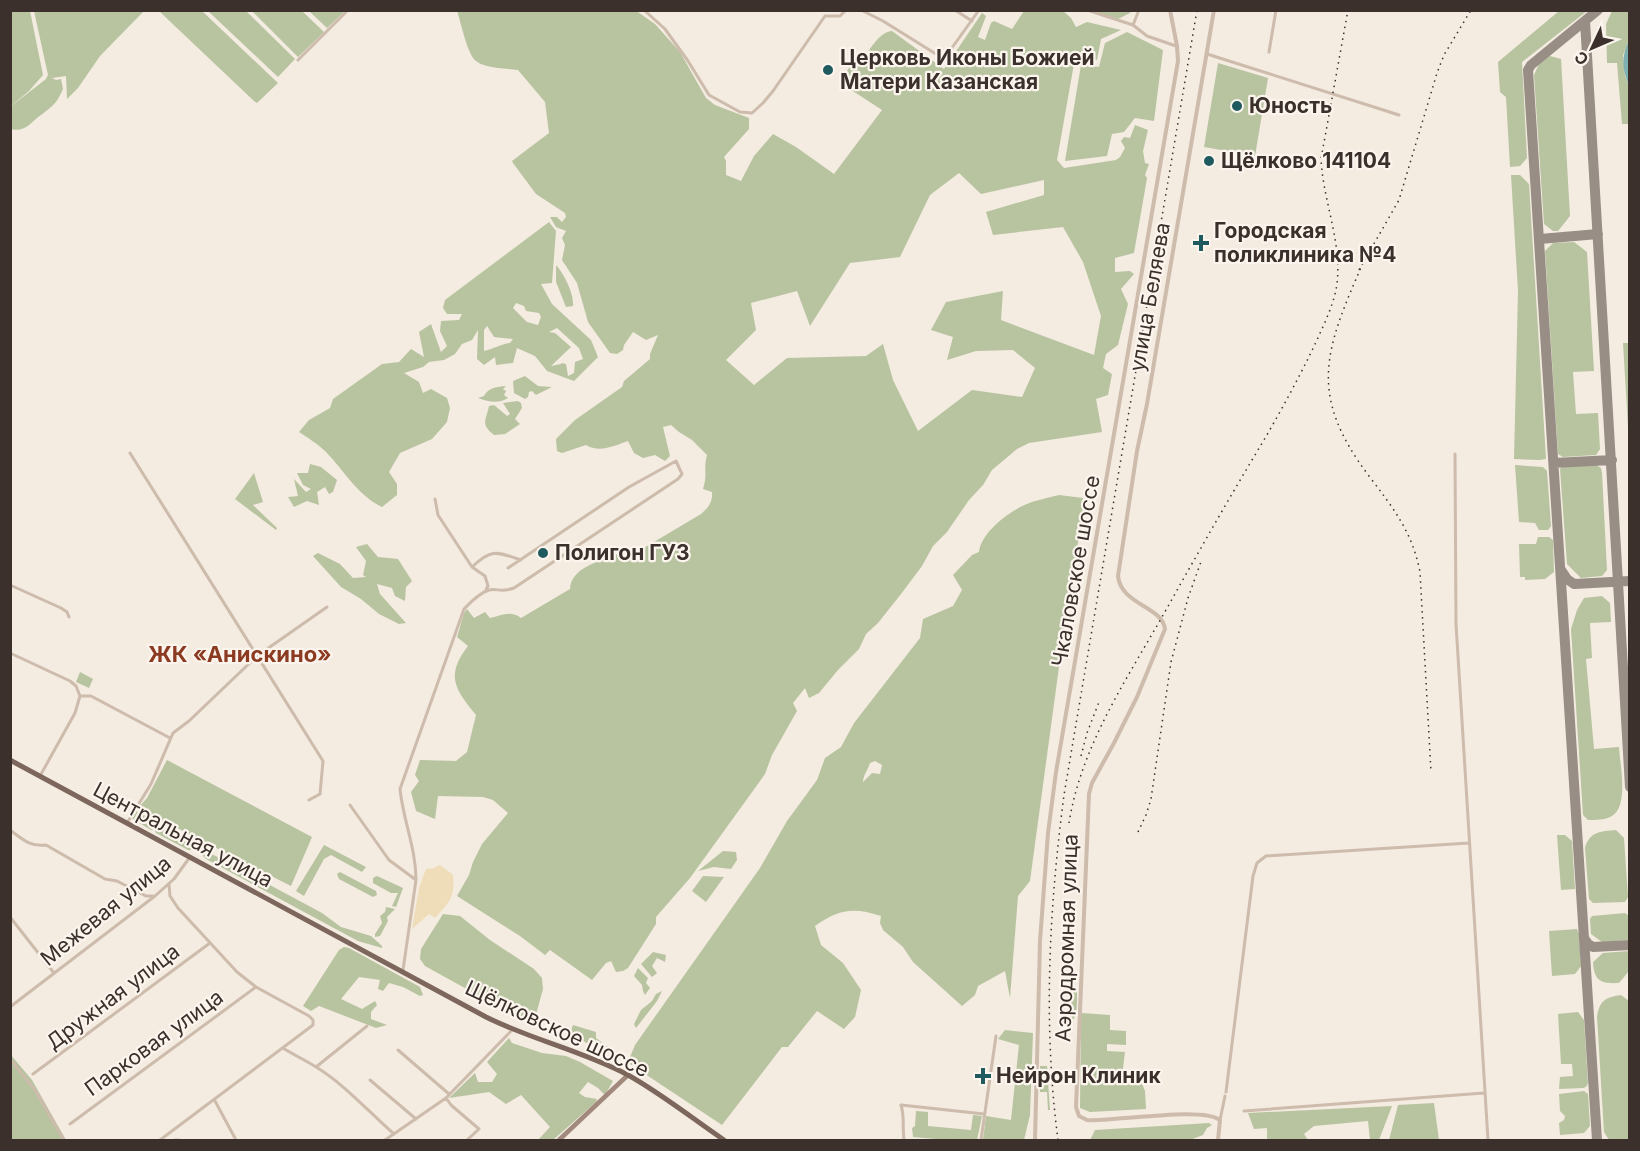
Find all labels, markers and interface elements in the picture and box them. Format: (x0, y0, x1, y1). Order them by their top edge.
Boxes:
north arrow (1562, 18, 1622, 78)
place label: Церковь Иконы Божией Матери Казанская (840, 45, 1094, 94)
text: С (1570, 47, 1593, 70)
marker: Церковь Иконы Божией Матери Казанская (821, 63, 835, 77)
place label: Юность (1249, 93, 1332, 118)
marker: Юность (1230, 99, 1244, 113)
place label: Щёлково 141104 (1221, 148, 1391, 173)
marker: Щёлково 141104 (1202, 154, 1216, 168)
place label: Городская поликлиника №4 (1214, 218, 1396, 267)
street label: улица Беляева (1124, 220, 1175, 373)
marker: Городская поликлиника №4 (1192, 234, 1210, 252)
street label: Чкаловское шоссе (1046, 473, 1105, 669)
place label: Полигон ГУЗ (555, 540, 690, 565)
marker: Полигон ГУЗ (536, 546, 550, 560)
district label: ЖК «Анискино» (148, 641, 332, 667)
street label: Центральная улица (89, 777, 277, 893)
street label: Аэродромная улица (1050, 834, 1083, 1042)
street label: Межевая улица (35, 850, 176, 971)
street label: Дружная улица (41, 939, 184, 1055)
street label: Щёлковское шоссе (461, 975, 653, 1082)
street label: Парковая улица (80, 984, 228, 1101)
place label: Нейрон Клиник (996, 1063, 1161, 1088)
marker: Нейрон Клиник (974, 1067, 992, 1085)

